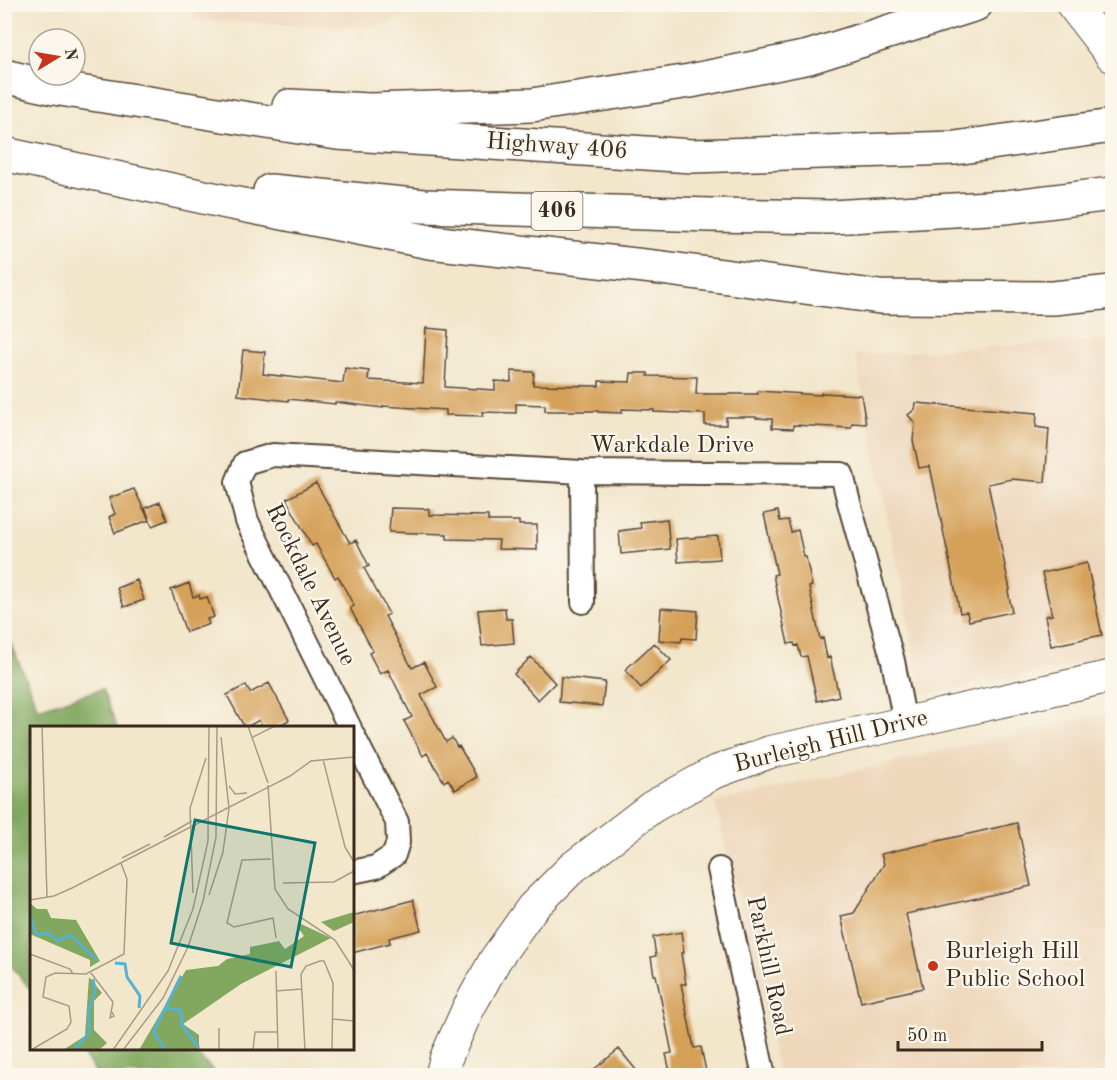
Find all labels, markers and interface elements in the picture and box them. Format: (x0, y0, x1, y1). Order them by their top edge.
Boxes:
north arrow (27, 27, 87, 87)
text: N (61, 47, 79, 63)
street label: Highway 406 (485, 130, 629, 164)
road number: 406 (532, 192, 582, 230)
street label: Warkdale Drive (590, 434, 754, 458)
street label: Rockdale Avenue (260, 500, 360, 670)
street label: Burleigh Hill Drive (732, 706, 930, 778)
inset map (30, 726, 354, 1050)
street label: Parkhill Road (741, 894, 795, 1038)
place label: Burleigh Hill Public School (945, 940, 1085, 992)
marker: Burleigh Hill Public School (926, 959, 940, 973)
scale bar (898, 1014, 1042, 1052)
text: 50 m (907, 1027, 947, 1045)

